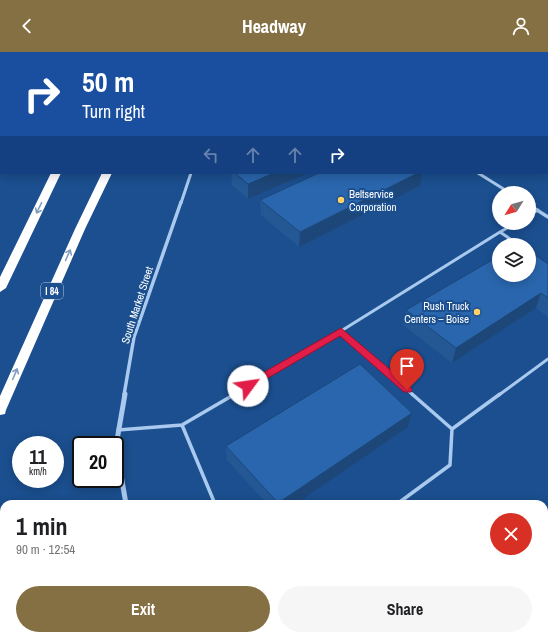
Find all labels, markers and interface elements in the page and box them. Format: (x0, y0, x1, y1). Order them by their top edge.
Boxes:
text: Headway (242, 14, 306, 39)
icon: back (16, 15, 38, 37)
icon: person (510, 15, 532, 37)
text: 50 m (82, 63, 134, 101)
icon: right (16, 68, 68, 120)
text: Turn right (82, 99, 145, 124)
icon: left (200, 144, 222, 166)
icon: ahead (242, 144, 264, 166)
icon: ahead (284, 144, 306, 166)
icon: right (326, 144, 348, 166)
north arrow (492, 186, 536, 230)
map controls (492, 186, 536, 282)
place label: Beltservice Corporation (349, 187, 397, 214)
marker: Beltservice Corporation (336, 195, 346, 205)
one-way arrow (35, 202, 42, 214)
button: layers (492, 238, 536, 282)
one-way arrow (65, 250, 72, 262)
street label: South Market Street (118, 264, 156, 345)
road number: I 84 (41, 283, 63, 299)
place label: Rush Truck Centers – Boise (404, 299, 469, 326)
marker: Rush Truck Centers – Boise (472, 307, 482, 317)
pin (390, 349, 424, 390)
icon: arrive (396, 355, 418, 377)
position arrow (227, 365, 269, 407)
one-way arrow (12, 368, 19, 380)
speed limit sign: 20 (72, 436, 124, 488)
text: 11 (29, 443, 47, 470)
text: km/h (29, 465, 47, 478)
text: 1 min (16, 510, 67, 542)
button: close (490, 513, 532, 555)
text: 90 m · 12:54 (16, 541, 75, 558)
button: Exit (16, 586, 270, 632)
button: Share (278, 586, 532, 632)

